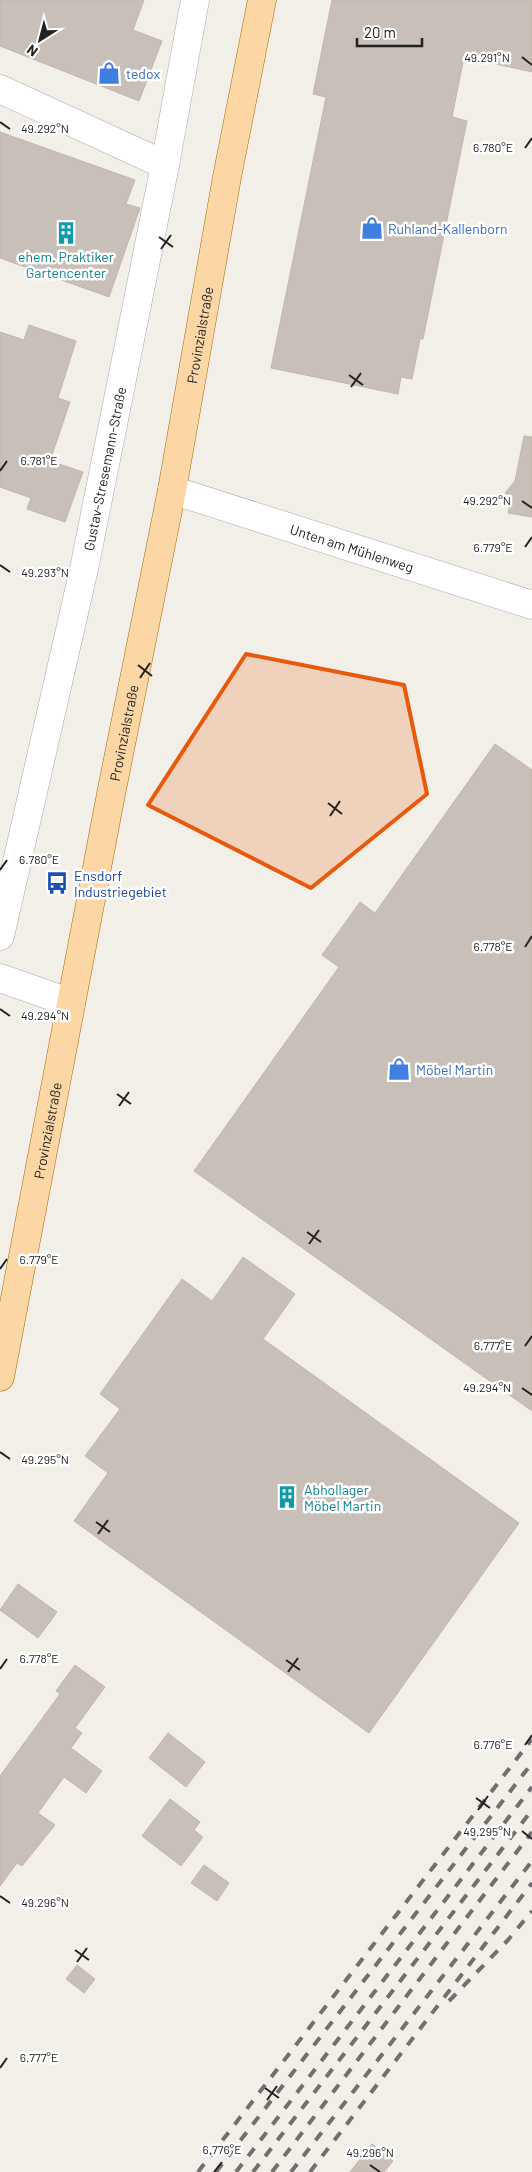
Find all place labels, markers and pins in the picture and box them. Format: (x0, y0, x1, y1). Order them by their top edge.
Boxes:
shop icon: tedox (96, 60, 122, 86)
place label: tedox (126, 65, 160, 82)
shop icon: Ruhland-Kallenborn (359, 215, 385, 241)
building icon: ehem. Praktiker Gartencenter (53, 220, 79, 246)
place label: Ruhland-Kallenborn (388, 220, 508, 237)
place label: ehem. Praktiker Gartencenter (18, 248, 114, 281)
place label: Ensdorf Industriegebiet (74, 867, 167, 900)
bus stop icon: Ensdorf Industriegebiet (44, 870, 70, 896)
shop icon: Möbel Martin (386, 1056, 412, 1082)
place label: Möbel Martin (416, 1061, 493, 1078)
place label: Abhollager Möbel Martin (304, 1481, 381, 1514)
building icon: Abhollager Möbel Martin (274, 1484, 300, 1510)

